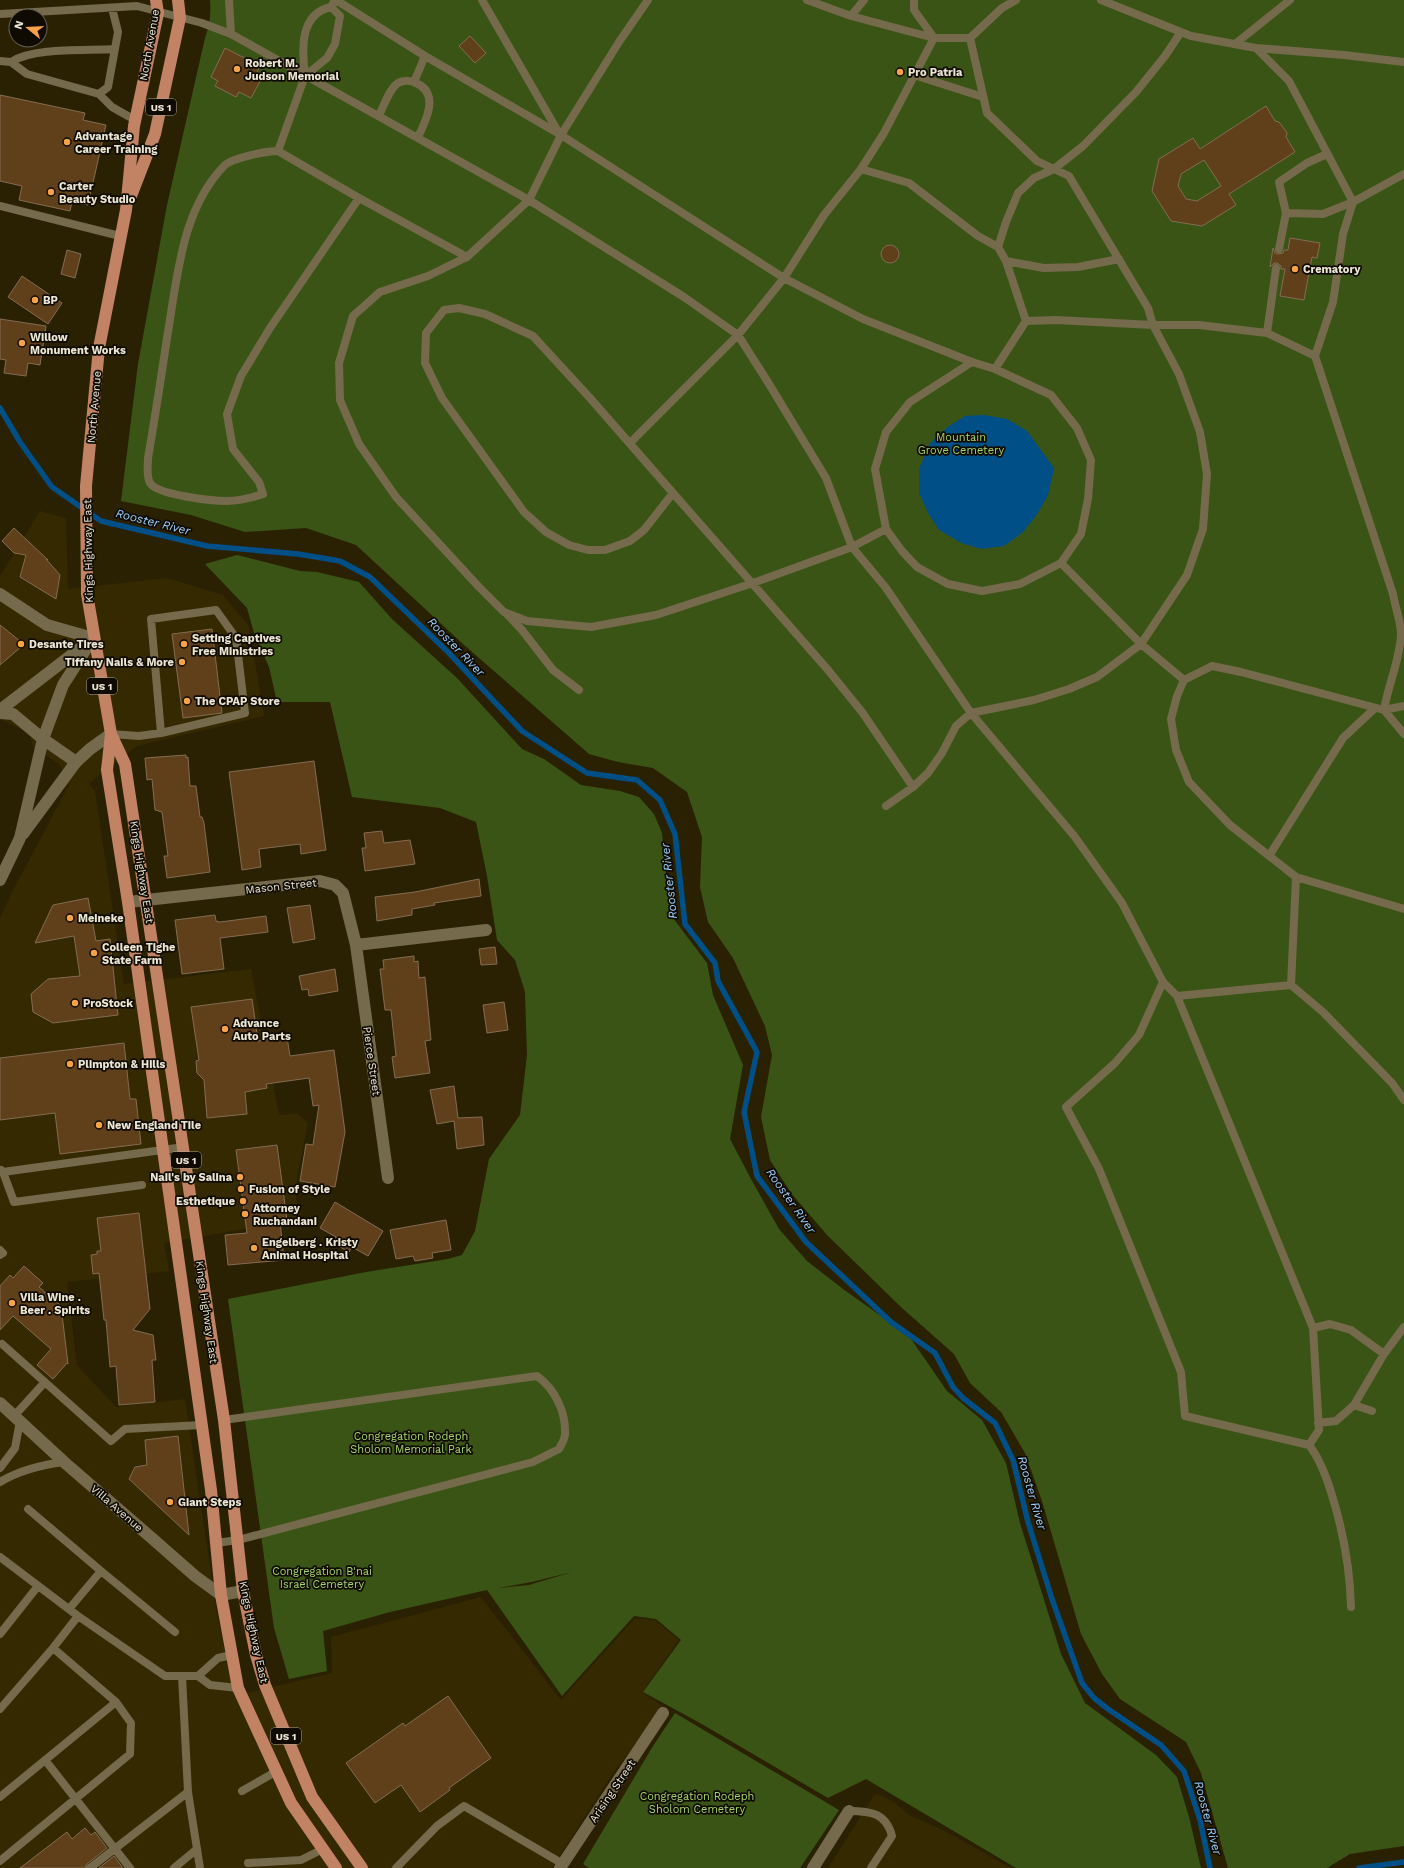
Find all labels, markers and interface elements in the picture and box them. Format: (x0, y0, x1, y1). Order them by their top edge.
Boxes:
north arrow (8, 8, 48, 48)
street label: North Avenue (137, 8, 162, 82)
text: N (12, 19, 26, 31)
place label: Robert M. Judson Memorial (245, 57, 339, 83)
marker: Robert M. Judson Memorial (232, 64, 242, 74)
place label: Pro Patria (908, 66, 963, 79)
marker: Pro Patria (895, 67, 905, 77)
road number: US 1 (146, 99, 176, 115)
place label: Advantage Career Training (75, 130, 158, 156)
marker: Advantage Career Training (62, 137, 72, 147)
place label: Carter Beauty Studio (59, 180, 136, 206)
marker: Carter Beauty Studio (46, 187, 56, 197)
place label: Crematory (1303, 263, 1361, 276)
marker: Crematory (1290, 264, 1300, 274)
place label: BP (43, 294, 58, 307)
marker: BP (30, 295, 40, 305)
place label: Willow Monument Works (30, 331, 126, 357)
marker: Willow Monument Works (17, 338, 27, 348)
street label: North Avenue (85, 370, 104, 444)
park label: Mountain Grove Cemetery (918, 431, 1005, 457)
street label: Kings Highway East (81, 499, 96, 603)
water label: Rooster River (114, 506, 193, 538)
water label: Rooster River (424, 615, 488, 680)
place label: Setting Captives Free Ministries (192, 632, 281, 658)
place label: Desante Tires (29, 638, 104, 651)
marker: Desante Tires (16, 639, 26, 649)
marker: Setting Captives Free Ministries (179, 639, 189, 649)
place label: Tiffany Nails & More (65, 656, 174, 669)
marker: Tiffany Nails & More (177, 657, 187, 667)
road number: US 1 (87, 678, 117, 694)
place label: The CPAP Store (195, 695, 280, 708)
marker: The CPAP Store (182, 696, 192, 706)
street label: Kings Highway East (127, 820, 156, 925)
water label: Rooster River (658, 841, 680, 920)
street label: Mason Street (245, 876, 318, 897)
place label: Meineke (78, 912, 124, 925)
marker: Meineke (65, 913, 75, 923)
place label: Colleen Tighe State Farm (102, 941, 175, 967)
marker: Colleen Tighe State Farm (89, 948, 99, 958)
place label: ProStock (83, 997, 133, 1010)
marker: ProStock (70, 998, 80, 1008)
place label: Advance Auto Parts (233, 1017, 291, 1043)
marker: Advance Auto Parts (220, 1024, 230, 1034)
street label: Pierce Street (360, 1026, 383, 1097)
place label: Plimpton & Hills (78, 1058, 166, 1071)
marker: Plimpton & Hills (65, 1059, 75, 1069)
place label: New England Tile (107, 1119, 201, 1132)
marker: New England Tile (94, 1120, 104, 1130)
road number: US 1 (171, 1152, 201, 1168)
water label: Rooster River (763, 1166, 819, 1237)
place label: Nail's by Salina (150, 1171, 233, 1184)
marker: Nail's by Salina (235, 1172, 245, 1182)
place label: Fusion of Style (249, 1183, 330, 1196)
marker: Fusion of Style (236, 1184, 246, 1194)
place label: Esthetique (176, 1195, 235, 1208)
marker: Esthetique (238, 1196, 248, 1206)
place label: Attorney Ruchandani (253, 1202, 317, 1228)
marker: Attorney Ruchandani (240, 1209, 250, 1219)
place label: Engelberg . Kristy Animal Hospital (262, 1236, 359, 1262)
marker: Engelberg . Kristy Animal Hospital (249, 1243, 259, 1253)
street label: Kings Highway East (193, 1260, 220, 1365)
place label: Villa Wine . Beer . Spirits (20, 1291, 90, 1317)
marker: Villa Wine . Beer . Spirits (7, 1298, 17, 1308)
park label: Congregation Rodeph Sholom Memorial Park (350, 1430, 472, 1456)
water label: Rooster River (1015, 1454, 1050, 1533)
street label: Villa Avenue (88, 1482, 145, 1535)
place label: Giant Steps (178, 1496, 241, 1509)
marker: Giant Steps (165, 1497, 175, 1507)
park label: Congregation B'nai Israel Cemetery (272, 1565, 372, 1591)
street label: Kings Highway East (236, 1580, 271, 1685)
road number: US 1 (271, 1728, 301, 1744)
street label: Arising Street (587, 1757, 638, 1825)
water label: Rooster River (1191, 1779, 1225, 1858)
park label: Congregation Rodeph Sholom Cemetery (640, 1790, 754, 1816)

